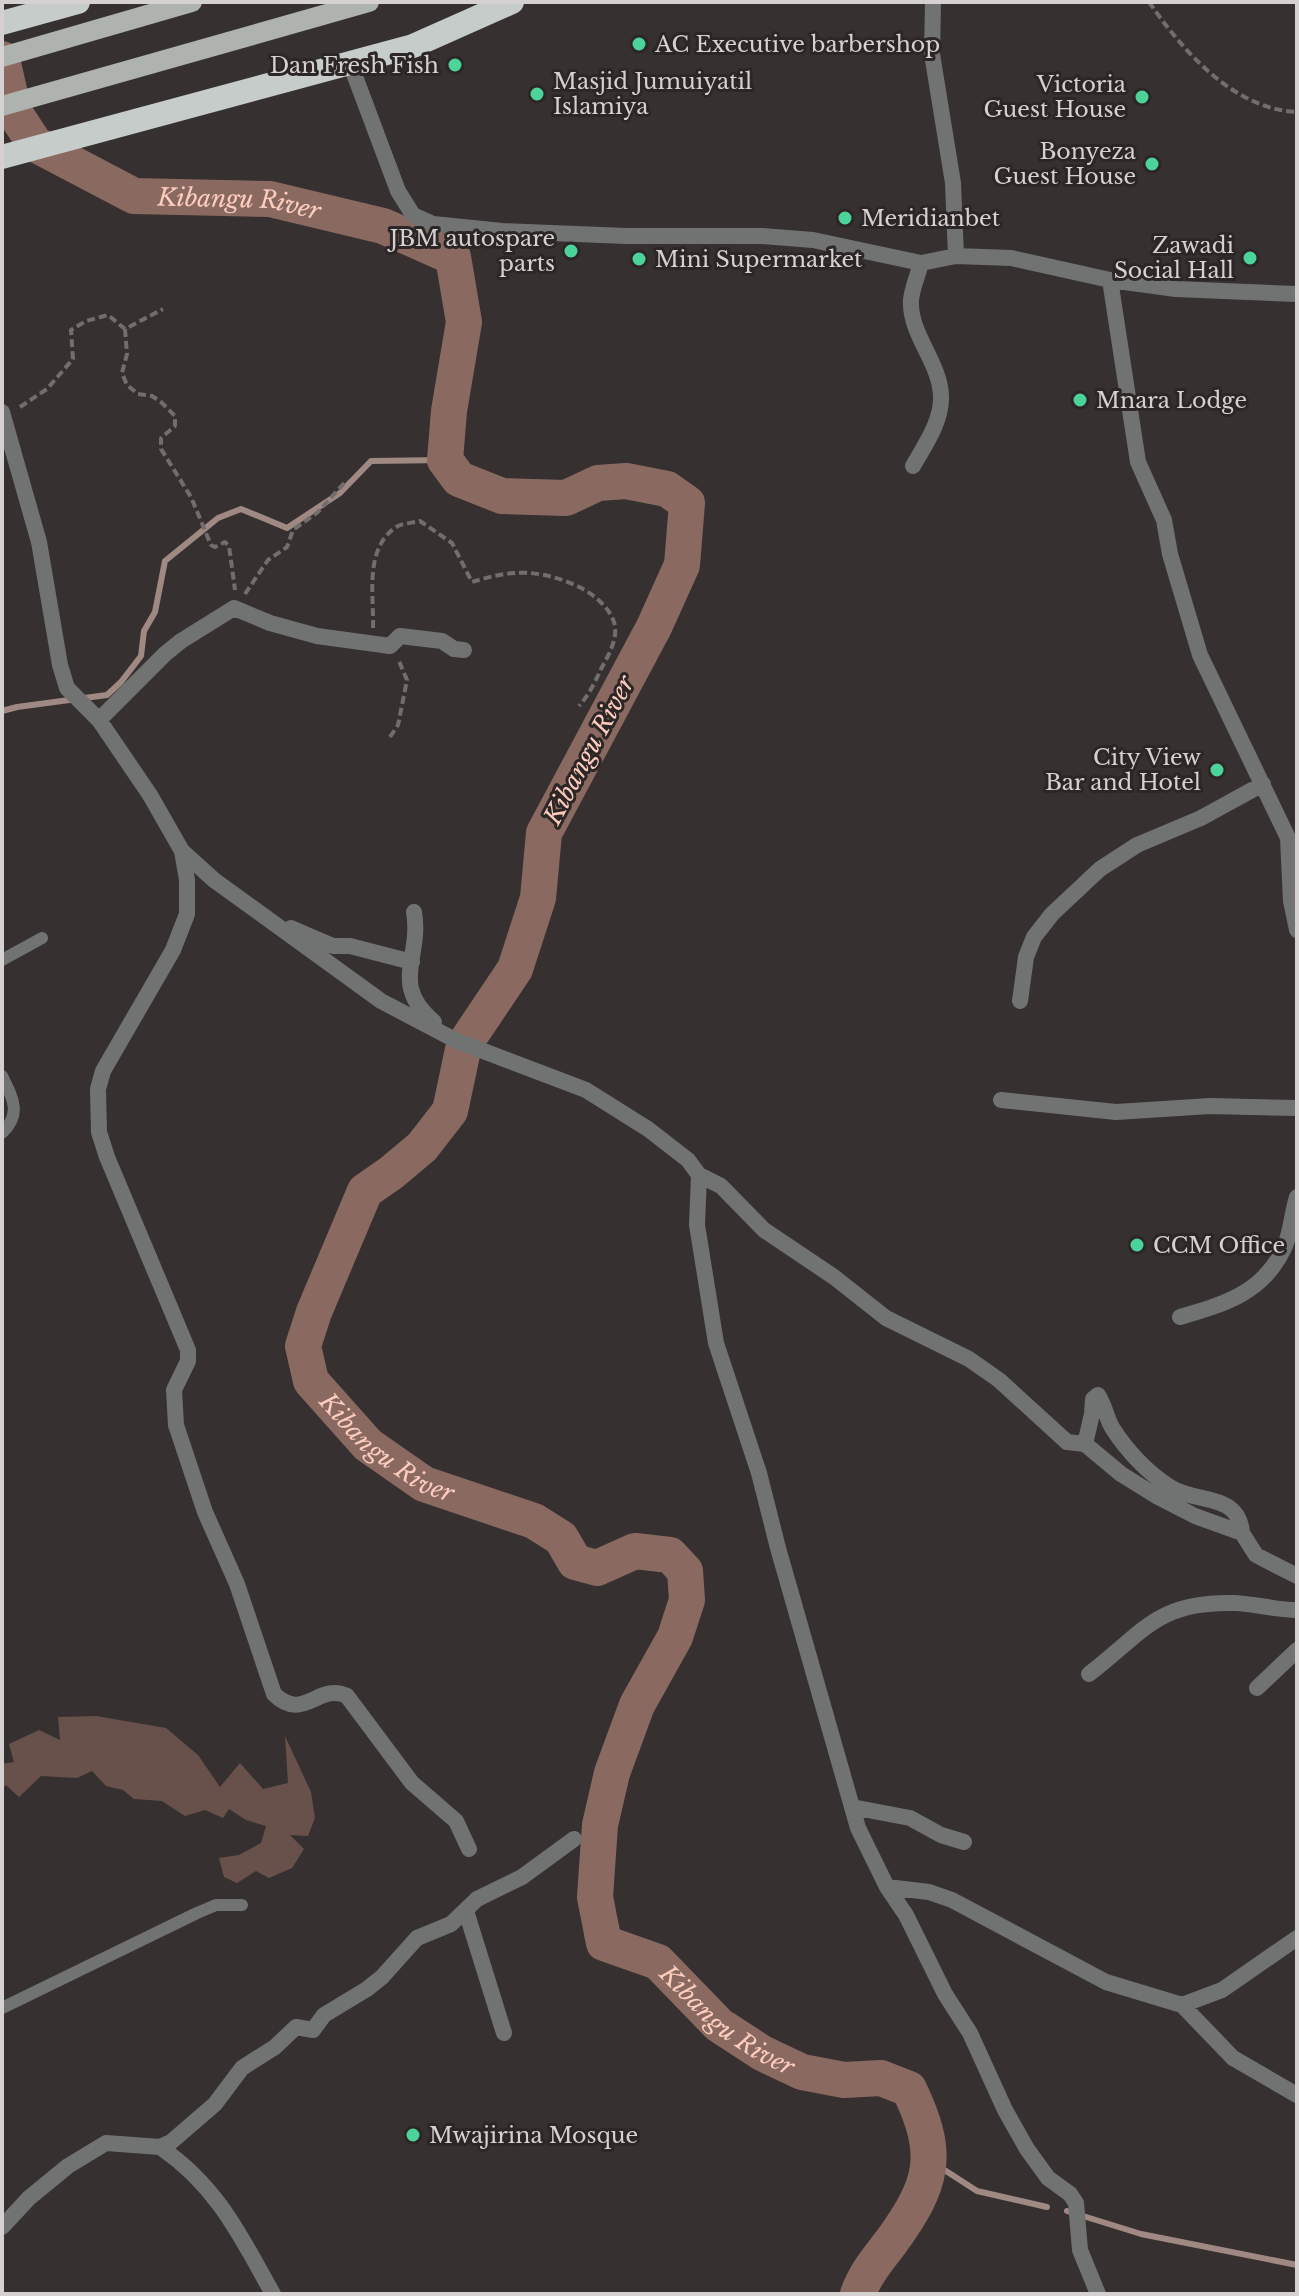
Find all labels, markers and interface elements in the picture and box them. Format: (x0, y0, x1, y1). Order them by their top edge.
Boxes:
place label: AC Executive barbershop (654, 31, 940, 58)
marker: AC Executive barbershop (630, 35, 648, 53)
place label: Dan Fresh Fish (270, 52, 439, 79)
marker: Dan Fresh Fish (446, 56, 464, 74)
place label: Masjid Jumuiyatil Islamiya (553, 68, 752, 120)
place label: Victoria Guest House (983, 71, 1127, 123)
marker: Masjid Jumuiyatil Islamiya (528, 85, 546, 103)
marker: Victoria Guest House (1133, 88, 1151, 106)
place label: Bonyeza Guest House (993, 138, 1137, 190)
marker: Bonyeza Guest House (1143, 155, 1161, 173)
water label: Kibangu River (156, 182, 325, 225)
place label: Meridianbet (861, 205, 1001, 232)
marker: Meridianbet (836, 209, 854, 227)
place label: JBM autospare parts (387, 225, 555, 277)
place label: Zawadi Social Hall (1114, 232, 1234, 284)
marker: JBM autospare parts (562, 242, 580, 260)
place label: Mini Supermarket (655, 246, 863, 273)
marker: Zawadi Social Hall (1241, 249, 1259, 267)
marker: Mini Supermarket (630, 250, 648, 268)
place label: Mnara Lodge (1096, 387, 1247, 414)
marker: Mnara Lodge (1071, 391, 1089, 409)
water label: Kibangu River (537, 670, 641, 830)
place label: City View Bar and Hotel (1045, 744, 1201, 796)
marker: City View Bar and Hotel (1208, 761, 1226, 779)
place label: CCM Office (1153, 1232, 1285, 1259)
marker: CCM Office (1128, 1236, 1146, 1254)
water label: Kibangu River (313, 1386, 459, 1508)
water label: Kibangu River (653, 1958, 800, 2081)
place label: Mwajirina Mosque (429, 2122, 638, 2149)
marker: Mwajirina Mosque (404, 2126, 422, 2144)

